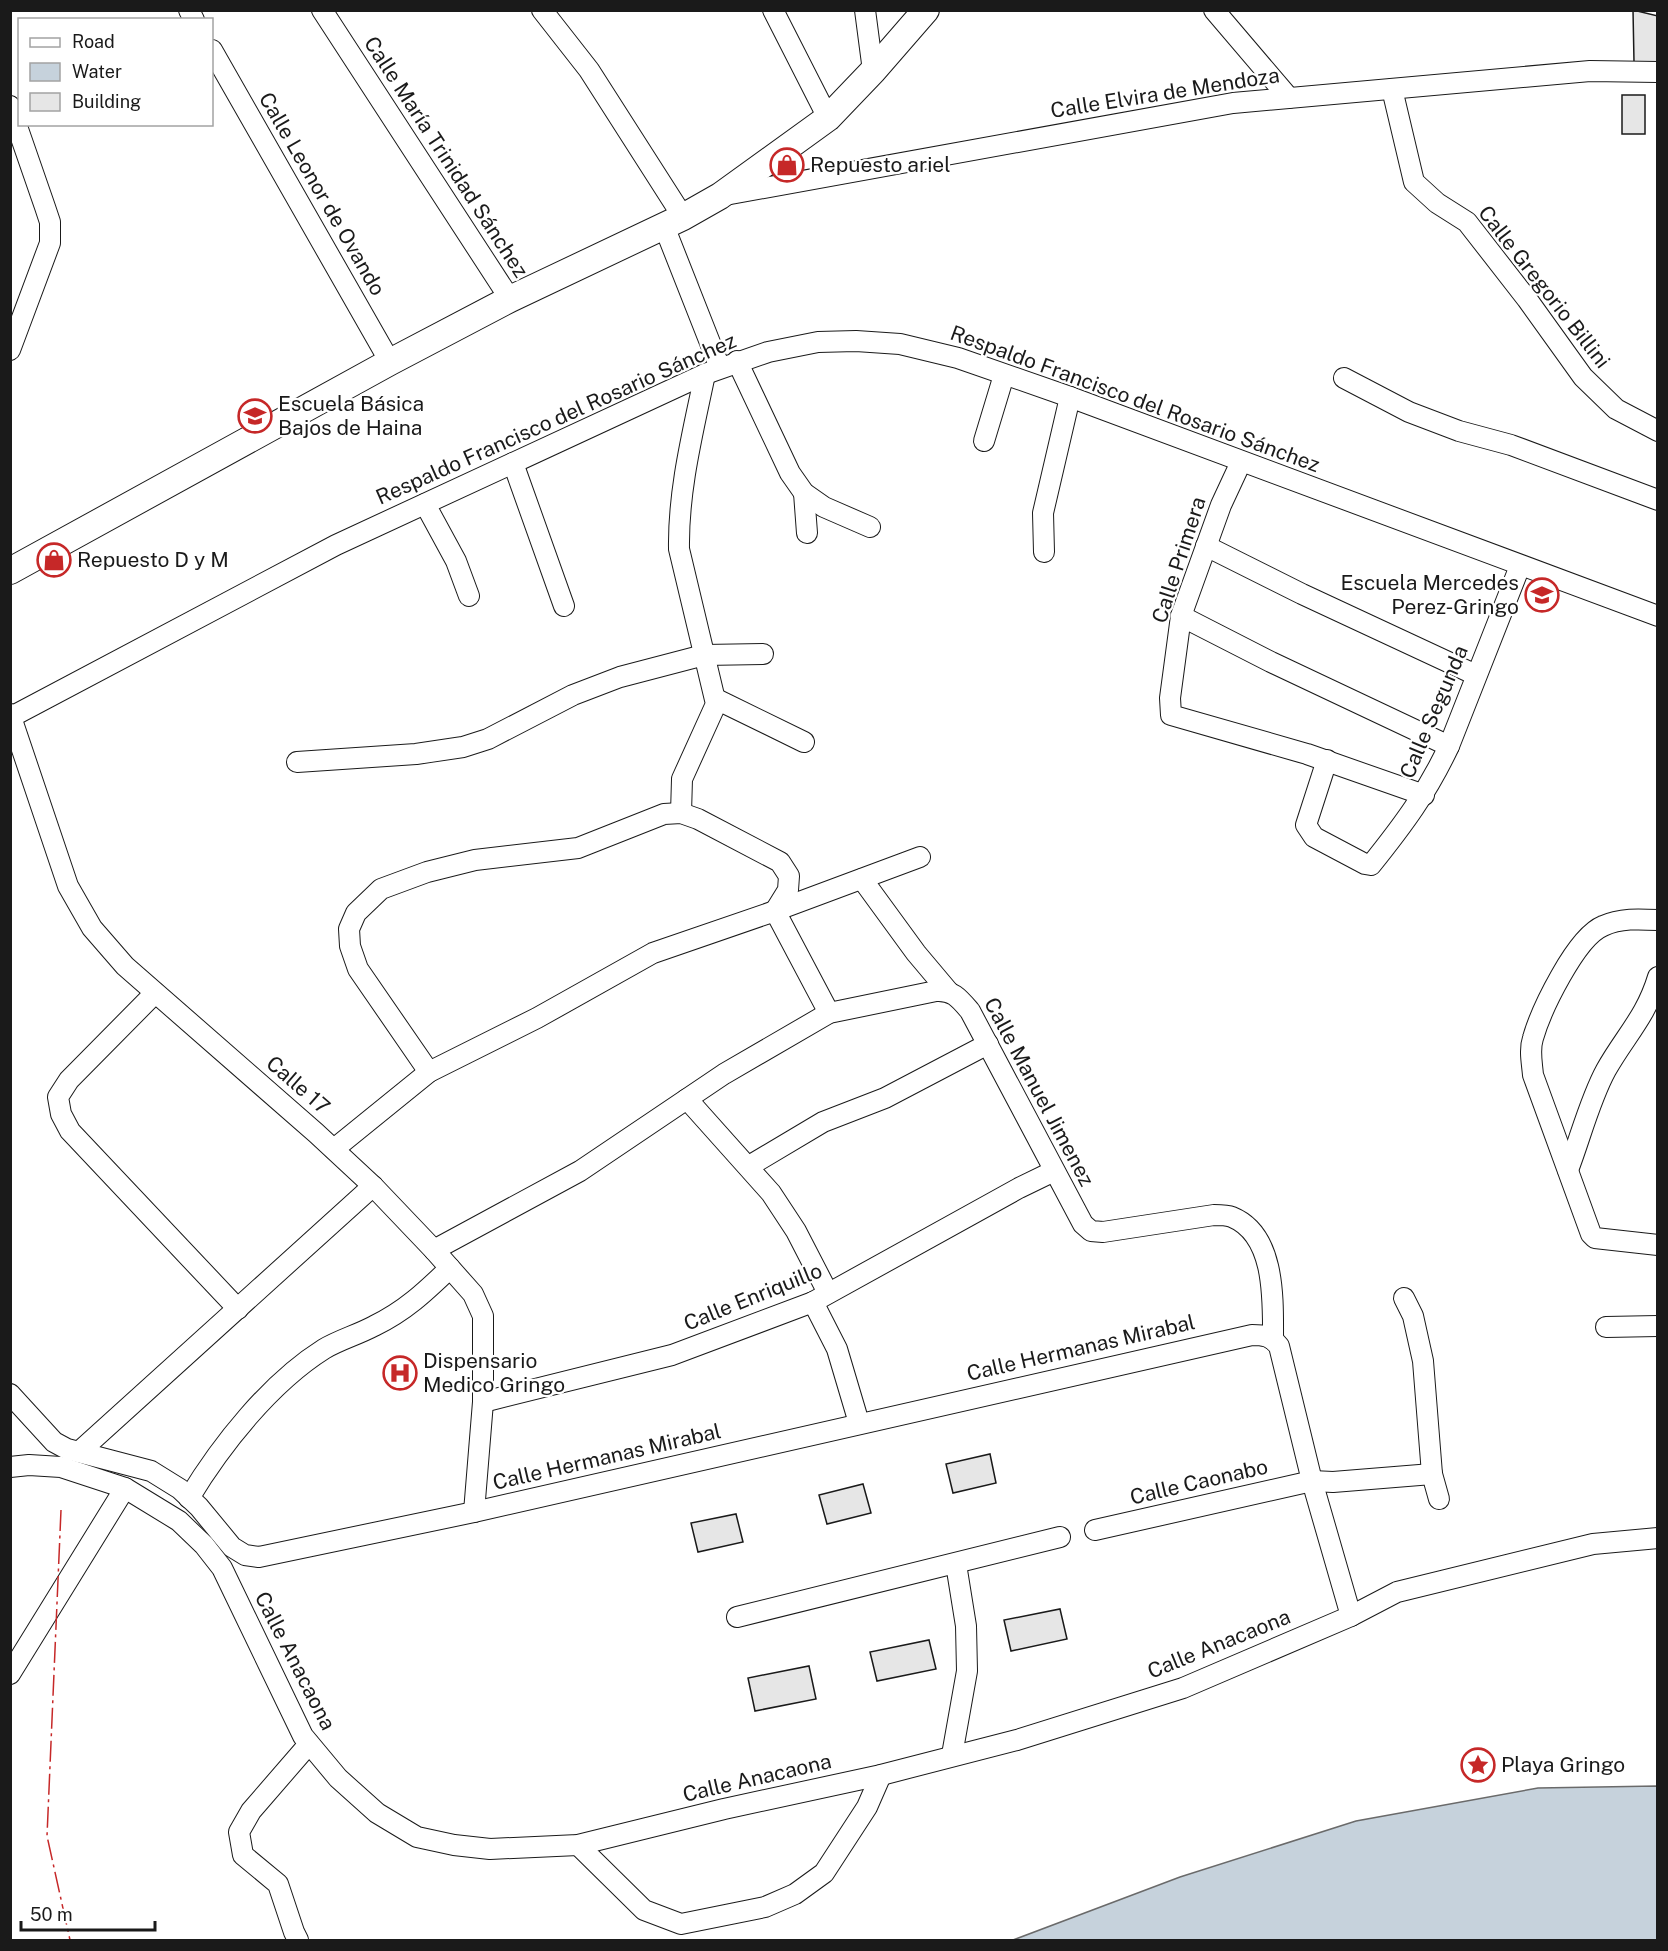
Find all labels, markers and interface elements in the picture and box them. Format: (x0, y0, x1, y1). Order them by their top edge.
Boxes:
legend (18, 18, 213, 126)
text: Road (72, 31, 115, 52)
street label: Calle María Trinidad Sánchez (359, 32, 534, 282)
text: Water (72, 61, 122, 82)
street label: Calle Elvira de Mendoza (1049, 62, 1281, 123)
street label: Calle Leonor de Ovando (254, 88, 391, 300)
text: Building (72, 91, 141, 112)
shop icon: Repuesto ariel (769, 147, 805, 183)
place label: Repuesto ariel (810, 152, 951, 177)
street label: Calle Gregorio Billini (1473, 201, 1616, 373)
street label: Respaldo Francisco del Rosario Sánchez (947, 320, 1323, 477)
street label: Respaldo Francisco del Rosario Sánchez (372, 328, 740, 510)
place label: Escuela Básica Bajos de Haina (278, 391, 424, 440)
school or university icon: Escuela Básica Bajos de Haina (237, 398, 273, 434)
street label: Calle Primera (1146, 494, 1211, 626)
shop icon: Repuesto D y M (36, 542, 72, 578)
place label: Repuesto D y M (77, 547, 229, 572)
place label: Escuela Mercedes Perez-Gringo (1341, 570, 1519, 619)
school or university icon: Escuela Mercedes Perez-Gringo (1524, 577, 1560, 613)
street label: Calle Segunda (1394, 642, 1473, 782)
street label: Calle Manuel Jimenez (979, 993, 1100, 1190)
street label: Calle 17 (262, 1050, 335, 1119)
street label: Calle Enriquillo (680, 1257, 826, 1336)
street label: Calle Hermanas Mirabal (964, 1309, 1197, 1386)
place label: Dispensario Medico Gringo (423, 1348, 565, 1397)
hospital icon: Dispensario Medico Gringo (382, 1355, 418, 1391)
street label: Calle Hermanas Mirabal (490, 1418, 723, 1495)
street label: Calle Caonabo (1128, 1454, 1270, 1510)
street label: Calle Anacaona (250, 1587, 341, 1734)
street label: Calle Anacaona (1144, 1604, 1294, 1684)
place icon: Playa Gringo (1460, 1747, 1496, 1783)
street label: Calle Anacaona (680, 1748, 834, 1807)
place label: Playa Gringo (1501, 1752, 1625, 1777)
scale bar (21, 1894, 154, 1932)
text: 50 m (30, 1904, 73, 1925)

